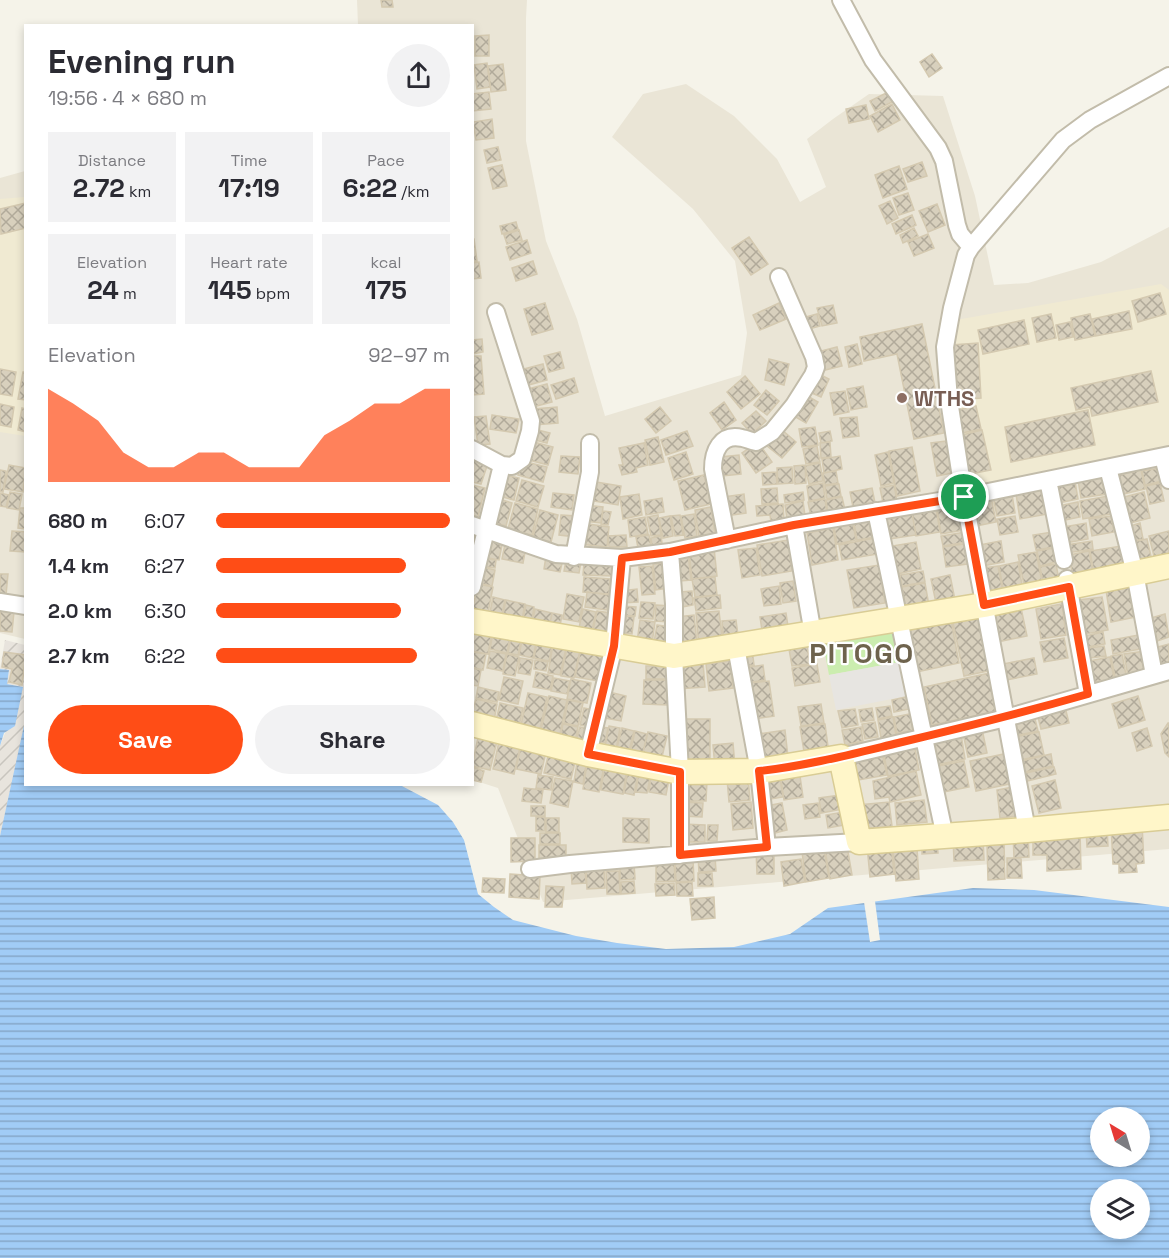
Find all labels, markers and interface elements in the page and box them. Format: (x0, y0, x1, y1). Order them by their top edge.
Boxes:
text: Evening run (48, 41, 236, 83)
button: share (387, 44, 450, 107)
text: 19:56 · 4 × 680 m (48, 85, 207, 111)
text: Distance (78, 150, 146, 171)
text: Time (231, 150, 267, 171)
text: Pace (367, 150, 405, 171)
text: 2.72 (73, 171, 125, 205)
text: 17:19 (218, 171, 280, 205)
text: 6:22 (342, 171, 397, 205)
text: km (125, 181, 151, 202)
text: /km (397, 181, 430, 202)
text: Elevation (77, 252, 147, 273)
text: Heart rate (210, 252, 288, 273)
text: kcal (371, 252, 401, 273)
text: 24 (87, 273, 119, 307)
text: 145 (208, 273, 252, 307)
text: 175 (365, 273, 407, 307)
text: m (119, 283, 137, 304)
text: bpm (252, 283, 290, 304)
text: Elevation (48, 342, 136, 368)
text: 92–97 m (368, 342, 450, 368)
place label: WTHS (914, 384, 974, 412)
marker: WTHS (895, 391, 909, 405)
pin (938, 471, 989, 522)
icon: arrive (947, 480, 980, 513)
text: 680 m (48, 508, 107, 534)
text: 6:07 (144, 508, 185, 534)
text: 1.4 km (48, 553, 109, 579)
text: 6:27 (144, 553, 184, 579)
text: 2.0 km (48, 598, 112, 624)
text: 6:30 (144, 598, 186, 624)
district label: PITOGO (809, 635, 915, 671)
text: 2.7 km (48, 643, 110, 669)
text: 6:22 (144, 643, 185, 669)
button: Save (48, 705, 243, 774)
button: Share (255, 705, 450, 774)
north arrow (1090, 1107, 1150, 1167)
map controls (1090, 1107, 1150, 1239)
button: layers (1090, 1179, 1150, 1239)

